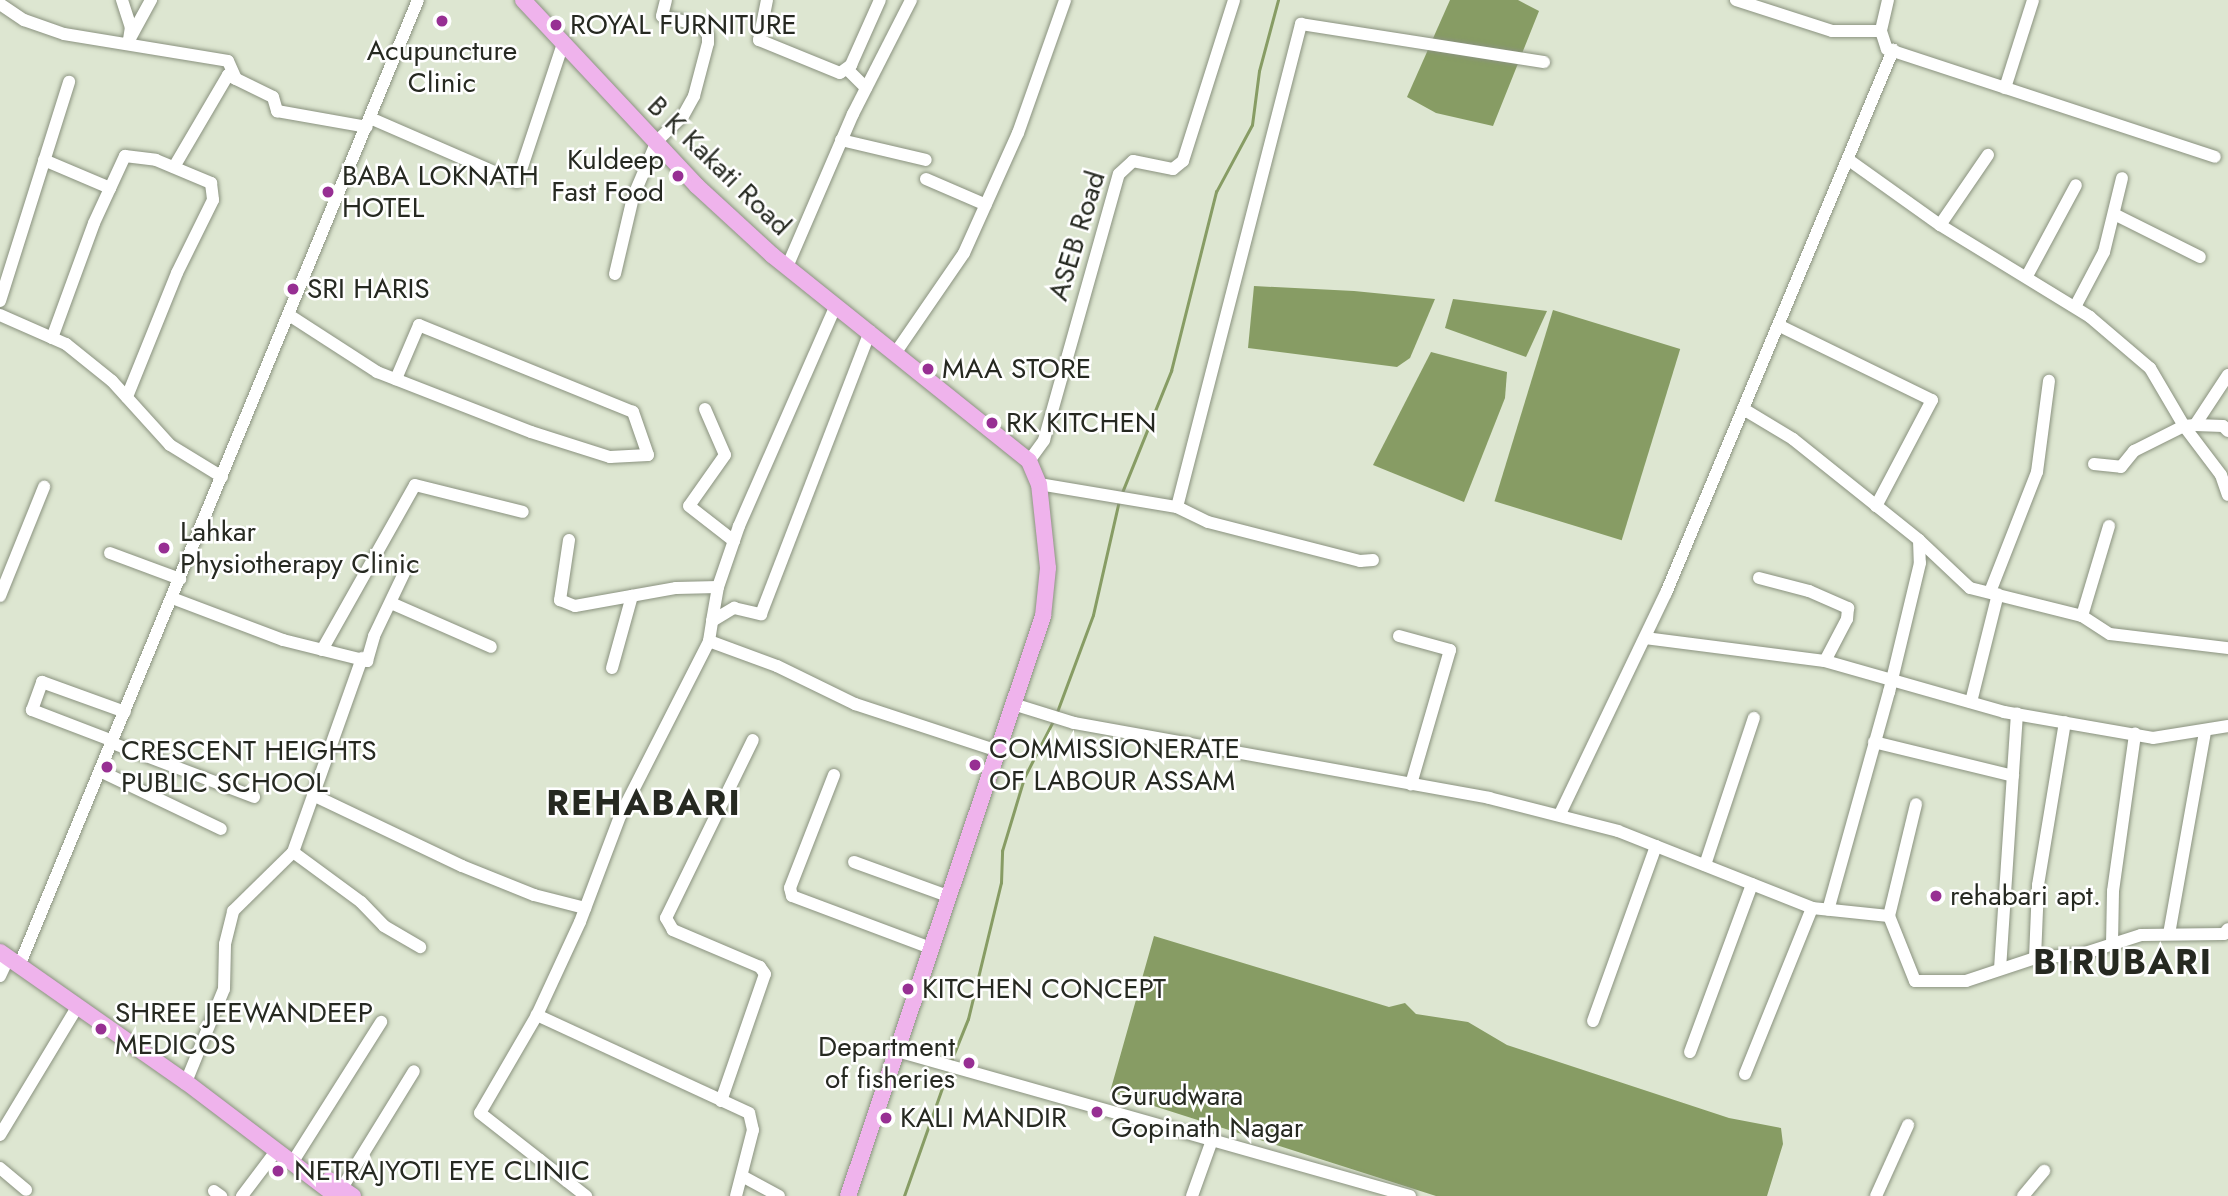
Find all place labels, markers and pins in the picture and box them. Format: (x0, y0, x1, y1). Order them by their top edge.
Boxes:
place label: ROYAL FURNITURE (570, 8, 797, 42)
marker: Acupuncture Clinic (432, 11, 452, 31)
marker: ROYAL FURNITURE (548, 17, 564, 33)
place label: Acupuncture Clinic (367, 34, 517, 100)
place label: Kuldeep Fast Food (551, 143, 664, 209)
place label: BABA LOKNATH HOTEL (342, 159, 539, 225)
marker: Kuldeep Fast Food (670, 168, 686, 184)
marker: BABA LOKNATH HOTEL (320, 184, 336, 200)
place label: SRI HARIS (307, 272, 430, 306)
marker: SRI HARIS (285, 281, 301, 297)
place label: MAA STORE (942, 352, 1091, 386)
marker: MAA STORE (920, 361, 936, 377)
place label: RK KITCHEN (1006, 406, 1156, 440)
marker: RK KITCHEN (984, 415, 1000, 431)
place label: Lahkar Physiotherapy Clinic (180, 515, 420, 581)
marker: Lahkar Physiotherapy Clinic (154, 538, 174, 558)
place label: COMMISSIONERATE OF LABOUR ASSAM (989, 732, 1240, 798)
place label: CRESCENT HEIGHTS PUBLIC SCHOOL (121, 734, 377, 800)
marker: COMMISSIONERATE OF LABOUR ASSAM (967, 757, 983, 773)
marker: CRESCENT HEIGHTS PUBLIC SCHOOL (99, 759, 115, 775)
place label: rehabari apt. (1950, 879, 2101, 913)
marker: rehabari apt. (1928, 888, 1944, 904)
place label: KITCHEN CONCEPT (922, 972, 1166, 1006)
marker: KITCHEN CONCEPT (900, 981, 916, 997)
place label: SHREE JEEWANDEEP MEDICOS (115, 996, 373, 1062)
marker: SHREE JEEWANDEEP MEDICOS (93, 1021, 109, 1037)
place label: Department of fisheries (818, 1030, 955, 1096)
marker: Department of fisheries (961, 1055, 977, 1071)
place label: Gurudwara Gopinath Nagar (1111, 1079, 1303, 1145)
place label: KALI MANDIR (900, 1101, 1067, 1135)
marker: Gurudwara Gopinath Nagar (1089, 1104, 1105, 1120)
marker: KALI MANDIR (878, 1110, 894, 1126)
place label: NETRAJYOTI EYE CLINIC (294, 1154, 590, 1188)
marker: NETRAJYOTI EYE CLINIC (268, 1161, 288, 1181)

